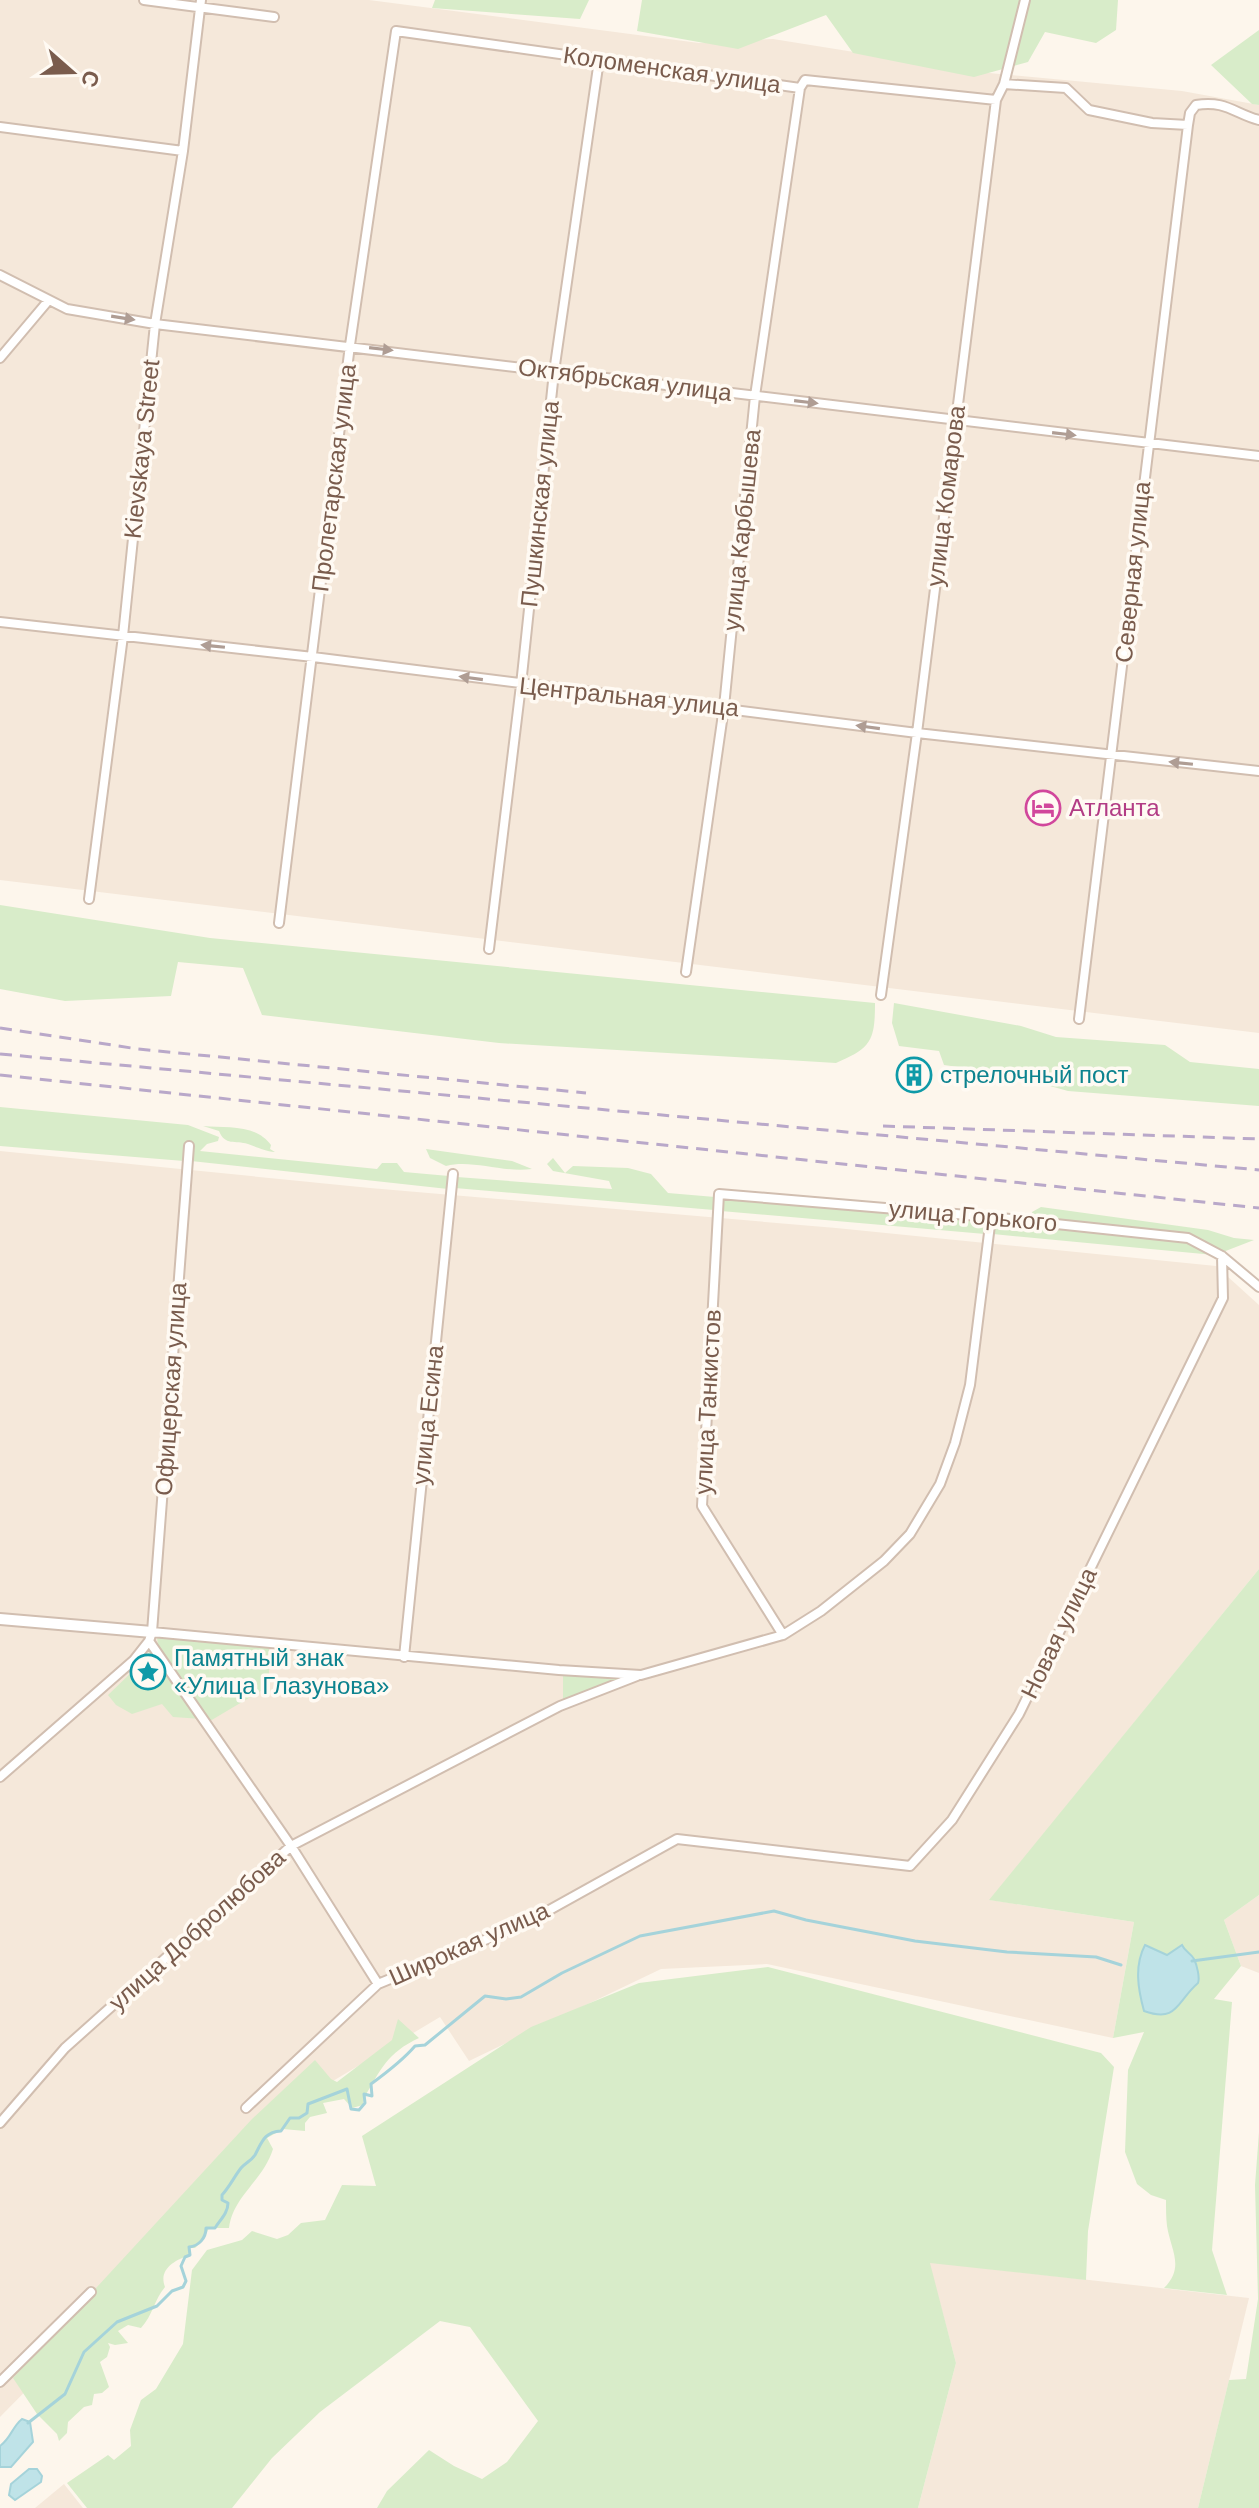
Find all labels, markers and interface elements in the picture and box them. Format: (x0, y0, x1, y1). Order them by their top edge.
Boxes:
north arrow (32, 32, 112, 112)
street label: Коломенская улица (561, 41, 783, 98)
text: С (76, 67, 105, 91)
one-way arrow (111, 313, 136, 325)
one-way arrow (369, 343, 394, 356)
street label: Октябрьская улица (517, 353, 734, 406)
street label: Kievskaya Street (119, 358, 164, 540)
street label: Пролетарская улица (306, 362, 361, 593)
one-way arrow (794, 396, 819, 409)
street label: Пушкинская улица (515, 399, 564, 609)
street label: улица Комарова (921, 403, 970, 588)
street label: улица Карбышева (717, 427, 766, 632)
one-way arrow (1052, 427, 1077, 440)
street label: Северная улица (1110, 479, 1156, 664)
one-way arrow (200, 639, 225, 652)
one-way arrow (458, 671, 483, 684)
street label: Центральная улица (518, 672, 741, 722)
one-way arrow (855, 720, 880, 733)
one-way arrow (1168, 757, 1193, 770)
hotel icon: Атланта (1024, 789, 1062, 827)
place label: Атланта (1069, 794, 1160, 821)
building icon: стрелочный пост (895, 1056, 933, 1094)
place label: стрелочный пост (940, 1061, 1128, 1088)
street label: улица Горького (888, 1195, 1058, 1236)
street label: Офицерская улица (150, 1281, 191, 1497)
street label: улица Танкистов (689, 1309, 726, 1495)
street label: улица Есина (407, 1343, 448, 1486)
street label: Новая улица (1015, 1562, 1102, 1703)
place label: Памятный знак «Улица Глазунова» (174, 1644, 389, 1699)
place icon: Памятный знак «Улица Глазунова» (129, 1653, 167, 1691)
street label: улица Добролюбова (103, 1843, 291, 2016)
street label: Широкая улица (385, 1896, 553, 1991)

